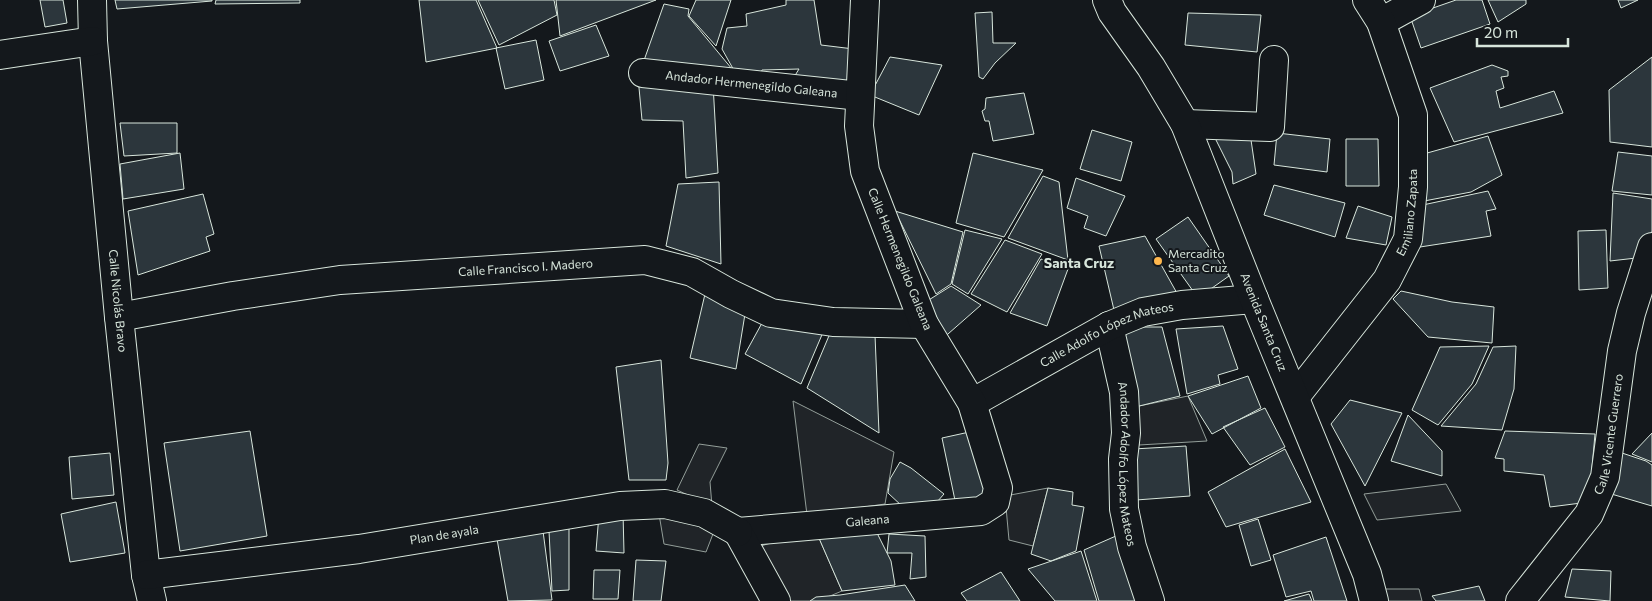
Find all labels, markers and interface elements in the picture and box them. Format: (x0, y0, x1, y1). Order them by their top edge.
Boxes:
scale bar (1477, 15, 1568, 47)
text: 20 m (1484, 23, 1518, 41)
street label: Andador Hermenegildo Galeana (665, 67, 838, 100)
street label: Emiliano Zapata (1393, 169, 1419, 258)
street label: Calle Hermenegildo Galeana (866, 185, 936, 332)
place label: Mercadito Santa Cruz (1168, 246, 1227, 274)
street label: Calle Nicolás Bravo (107, 249, 131, 353)
district label: Santa Cruz (1044, 254, 1114, 271)
street label: Calle Francisco I. Madero (458, 255, 593, 278)
marker: Mercadito Santa Cruz (1152, 255, 1164, 267)
street label: Avenida Santa Cruz (1238, 271, 1291, 373)
street label: Calle Adolfo López Mateos (1037, 299, 1174, 369)
street label: Calle Vicente Guerrero (1590, 373, 1625, 497)
street label: Andador Adolfo López Mateos (1116, 380, 1140, 547)
street label: Galeana (845, 511, 890, 529)
street label: Plan de ayala (409, 521, 480, 547)

